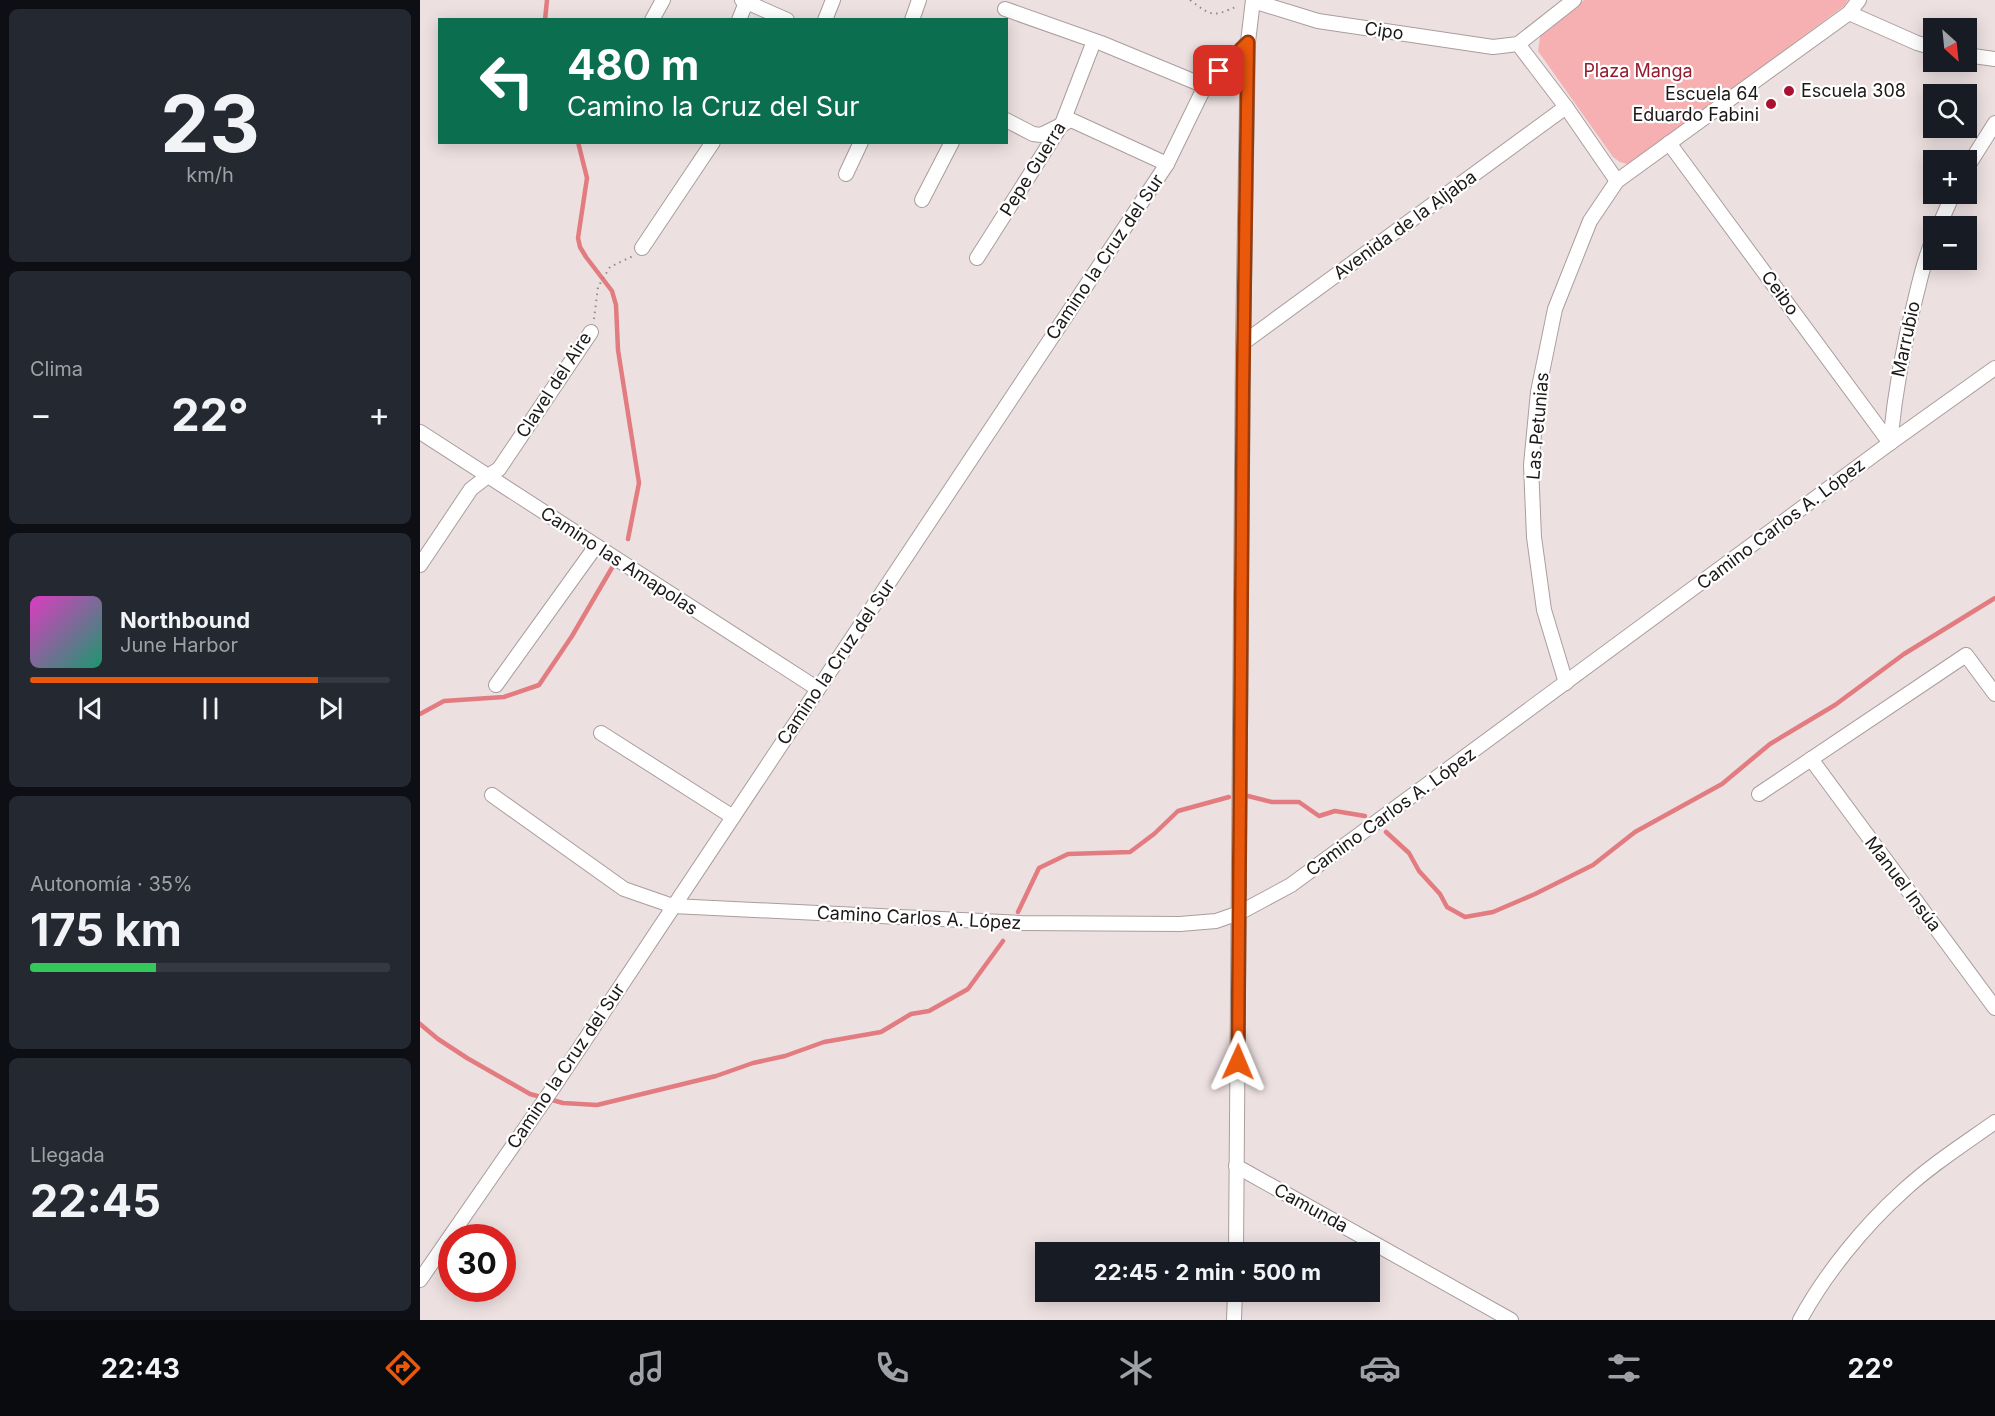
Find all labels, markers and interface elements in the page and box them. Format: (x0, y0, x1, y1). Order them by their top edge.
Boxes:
street label: Cipo (1363, 17, 1405, 44)
north arrow (1923, 18, 1977, 72)
map controls (1923, 18, 1977, 270)
text: 480 m (567, 39, 699, 90)
icon: left (468, 42, 546, 120)
pin (1193, 45, 1244, 96)
icon: arrive (1202, 54, 1235, 87)
park label: Plaza Manga (1583, 60, 1693, 81)
text: 23 (160, 76, 260, 171)
place label: Escuela 308 (1801, 80, 1906, 101)
place label: Escuela 64 Eduardo Fabini (1632, 83, 1759, 125)
marker: Escuela 308 (1782, 84, 1796, 98)
button: search (1923, 84, 1977, 138)
text: Camino la Cruz del Sur (567, 90, 859, 123)
marker: Escuela 64 Eduardo Fabini (1764, 97, 1778, 111)
street label: Pepe Guerra (995, 118, 1070, 220)
button: + (1923, 150, 1977, 204)
text: km/h (186, 163, 234, 187)
street label: Avenida de la Aljaba (1329, 166, 1480, 283)
street label: Camino la Cruz del Sur (1041, 170, 1168, 343)
button: − (1923, 216, 1977, 270)
street label: Ceibo (1757, 266, 1804, 319)
street label: Marrubio (1887, 299, 1924, 379)
street label: Clavel del Aire (512, 328, 596, 442)
text: Clima (30, 357, 83, 381)
street label: Las Petunias (1522, 371, 1553, 481)
text: 22° (171, 387, 249, 442)
text: − (30, 394, 52, 434)
text: + (368, 394, 390, 434)
street label: Camino Carlos A. López (1693, 454, 1869, 594)
street label: Camino las Amapolas (537, 502, 702, 619)
street label: Camino la Cruz del Sur (772, 575, 899, 748)
text: Northbound (120, 607, 250, 633)
text: June Harbor (120, 633, 238, 657)
icon: previous (74, 692, 107, 725)
icon: pause (194, 692, 227, 725)
icon: next (314, 692, 347, 725)
street label: Camino Carlos A. López (1302, 743, 1480, 880)
street label: Manuel Insúa (1861, 832, 1946, 935)
text: Autonomía · 35% (30, 872, 193, 896)
text: 175 km (30, 902, 182, 957)
street label: Camino Carlos A. López (816, 902, 1022, 933)
street label: Camino la Cruz del Sur (502, 979, 629, 1152)
position arrow (1206, 1030, 1270, 1094)
text: Llegada (30, 1143, 105, 1167)
text: 22:45 (30, 1173, 161, 1228)
street label: Camunda (1271, 1179, 1352, 1236)
speed limit sign: 30 (438, 1224, 516, 1302)
text: 22:45 · 2 min · 500 m (1094, 1259, 1321, 1285)
icon: directions (382, 1347, 424, 1389)
icon: music (626, 1347, 668, 1389)
icon: phone (871, 1347, 913, 1389)
icon: climate (1115, 1347, 1157, 1389)
icon: car (1359, 1347, 1401, 1389)
icon: filters (1603, 1347, 1645, 1389)
text: 22:43 (101, 1352, 180, 1385)
text: 22° (1847, 1352, 1894, 1385)

